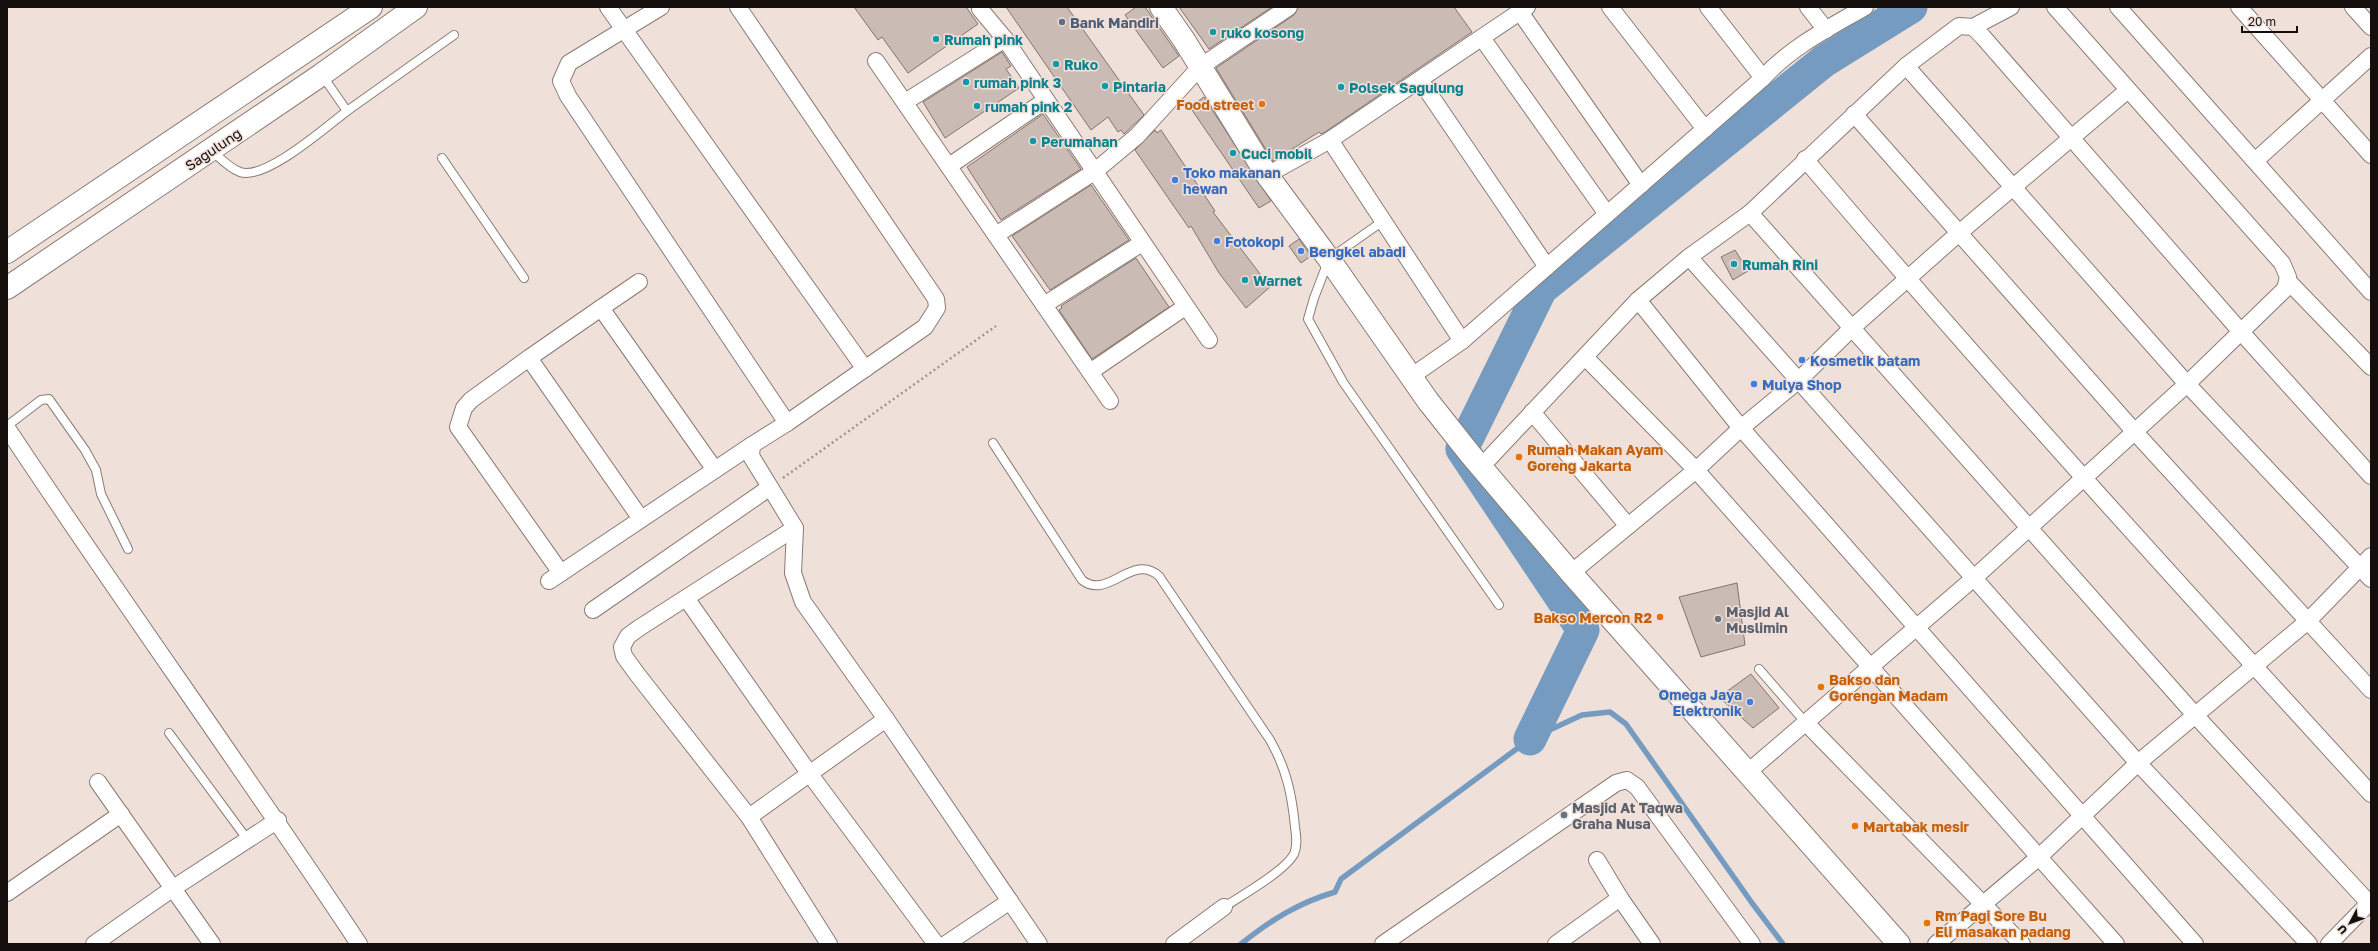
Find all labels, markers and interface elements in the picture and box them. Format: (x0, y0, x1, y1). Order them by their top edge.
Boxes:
scale bar (2242, 8, 2297, 34)
place label: Bank Mandiri (1070, 14, 1159, 31)
text: 20 m (2248, 14, 2276, 29)
marker: Bank Mandiri (1057, 17, 1067, 27)
place label: ruko kosong (1221, 24, 1304, 41)
marker: ruko kosong (1208, 27, 1218, 37)
place label: Rumah pink (944, 31, 1023, 48)
marker: Rumah pink (931, 34, 941, 44)
place label: Ruko (1064, 56, 1098, 73)
marker: Ruko (1051, 59, 1061, 69)
place label: rumah pink 3 (974, 74, 1061, 91)
marker: rumah pink 3 (961, 77, 971, 87)
place label: Pintaria (1113, 78, 1166, 95)
place label: Polsek Sagulung (1349, 79, 1464, 96)
marker: Pintaria (1100, 81, 1110, 91)
marker: Polsek Sagulung (1336, 82, 1346, 92)
place label: Food street (1176, 96, 1254, 113)
place label: rumah pink 2 (985, 98, 1073, 115)
marker: Food street (1257, 99, 1267, 109)
marker: rumah pink 2 (972, 101, 982, 111)
street label: Sagulung (182, 124, 244, 174)
place label: Perumahan (1041, 133, 1118, 150)
marker: Perumahan (1028, 136, 1038, 146)
place label: Cuci mobil (1241, 145, 1313, 162)
marker: Cuci mobil (1228, 148, 1238, 158)
place label: Toko makanan hewan (1183, 164, 1281, 197)
marker: Toko makanan hewan (1170, 175, 1180, 185)
place label: Fotokopi (1225, 233, 1284, 250)
marker: Fotokopi (1212, 236, 1222, 246)
place label: Bengkel abadi (1309, 243, 1406, 260)
marker: Bengkel abadi (1296, 246, 1306, 256)
place label: Rumah Rini (1742, 256, 1818, 273)
marker: Rumah Rini (1729, 259, 1739, 269)
place label: Warnet (1253, 272, 1303, 289)
marker: Warnet (1240, 275, 1250, 285)
place label: Kosmetik batam (1810, 352, 1920, 369)
marker: Kosmetik batam (1797, 355, 1807, 365)
place label: Mulya Shop (1762, 376, 1842, 393)
marker: Mulya Shop (1749, 379, 1759, 389)
place label: Rumah Makan Ayam Goreng Jakarta (1527, 441, 1663, 474)
marker: Rumah Makan Ayam Goreng Jakarta (1514, 452, 1524, 462)
place label: Masjid Al Muslimin (1726, 603, 1789, 636)
place label: Bakso Mercon R2 (1534, 609, 1652, 626)
marker: Bakso Mercon R2 (1655, 612, 1665, 622)
marker: Masjid Al Muslimin (1713, 614, 1723, 624)
place label: Bakso dan Gorengan Madam (1829, 671, 1948, 704)
marker: Bakso dan Gorengan Madam (1816, 682, 1826, 692)
place label: Omega Jaya Elektronik (1659, 686, 1742, 719)
marker: Omega Jaya Elektronik (1745, 697, 1755, 707)
place label: Masjid At Taqwa Graha Nusa (1572, 799, 1683, 832)
marker: Masjid At Taqwa Graha Nusa (1559, 810, 1569, 820)
place label: Martabak mesir (1863, 818, 1970, 835)
marker: Martabak mesir (1850, 821, 1860, 831)
north arrow (2330, 903, 2370, 943)
place label: Rm Pagi Sore Bu Eli masakan padang (1935, 907, 2071, 940)
marker: Rm Pagi Sore Bu Eli masakan padang (1922, 918, 1932, 928)
text: U (2335, 923, 2350, 937)

